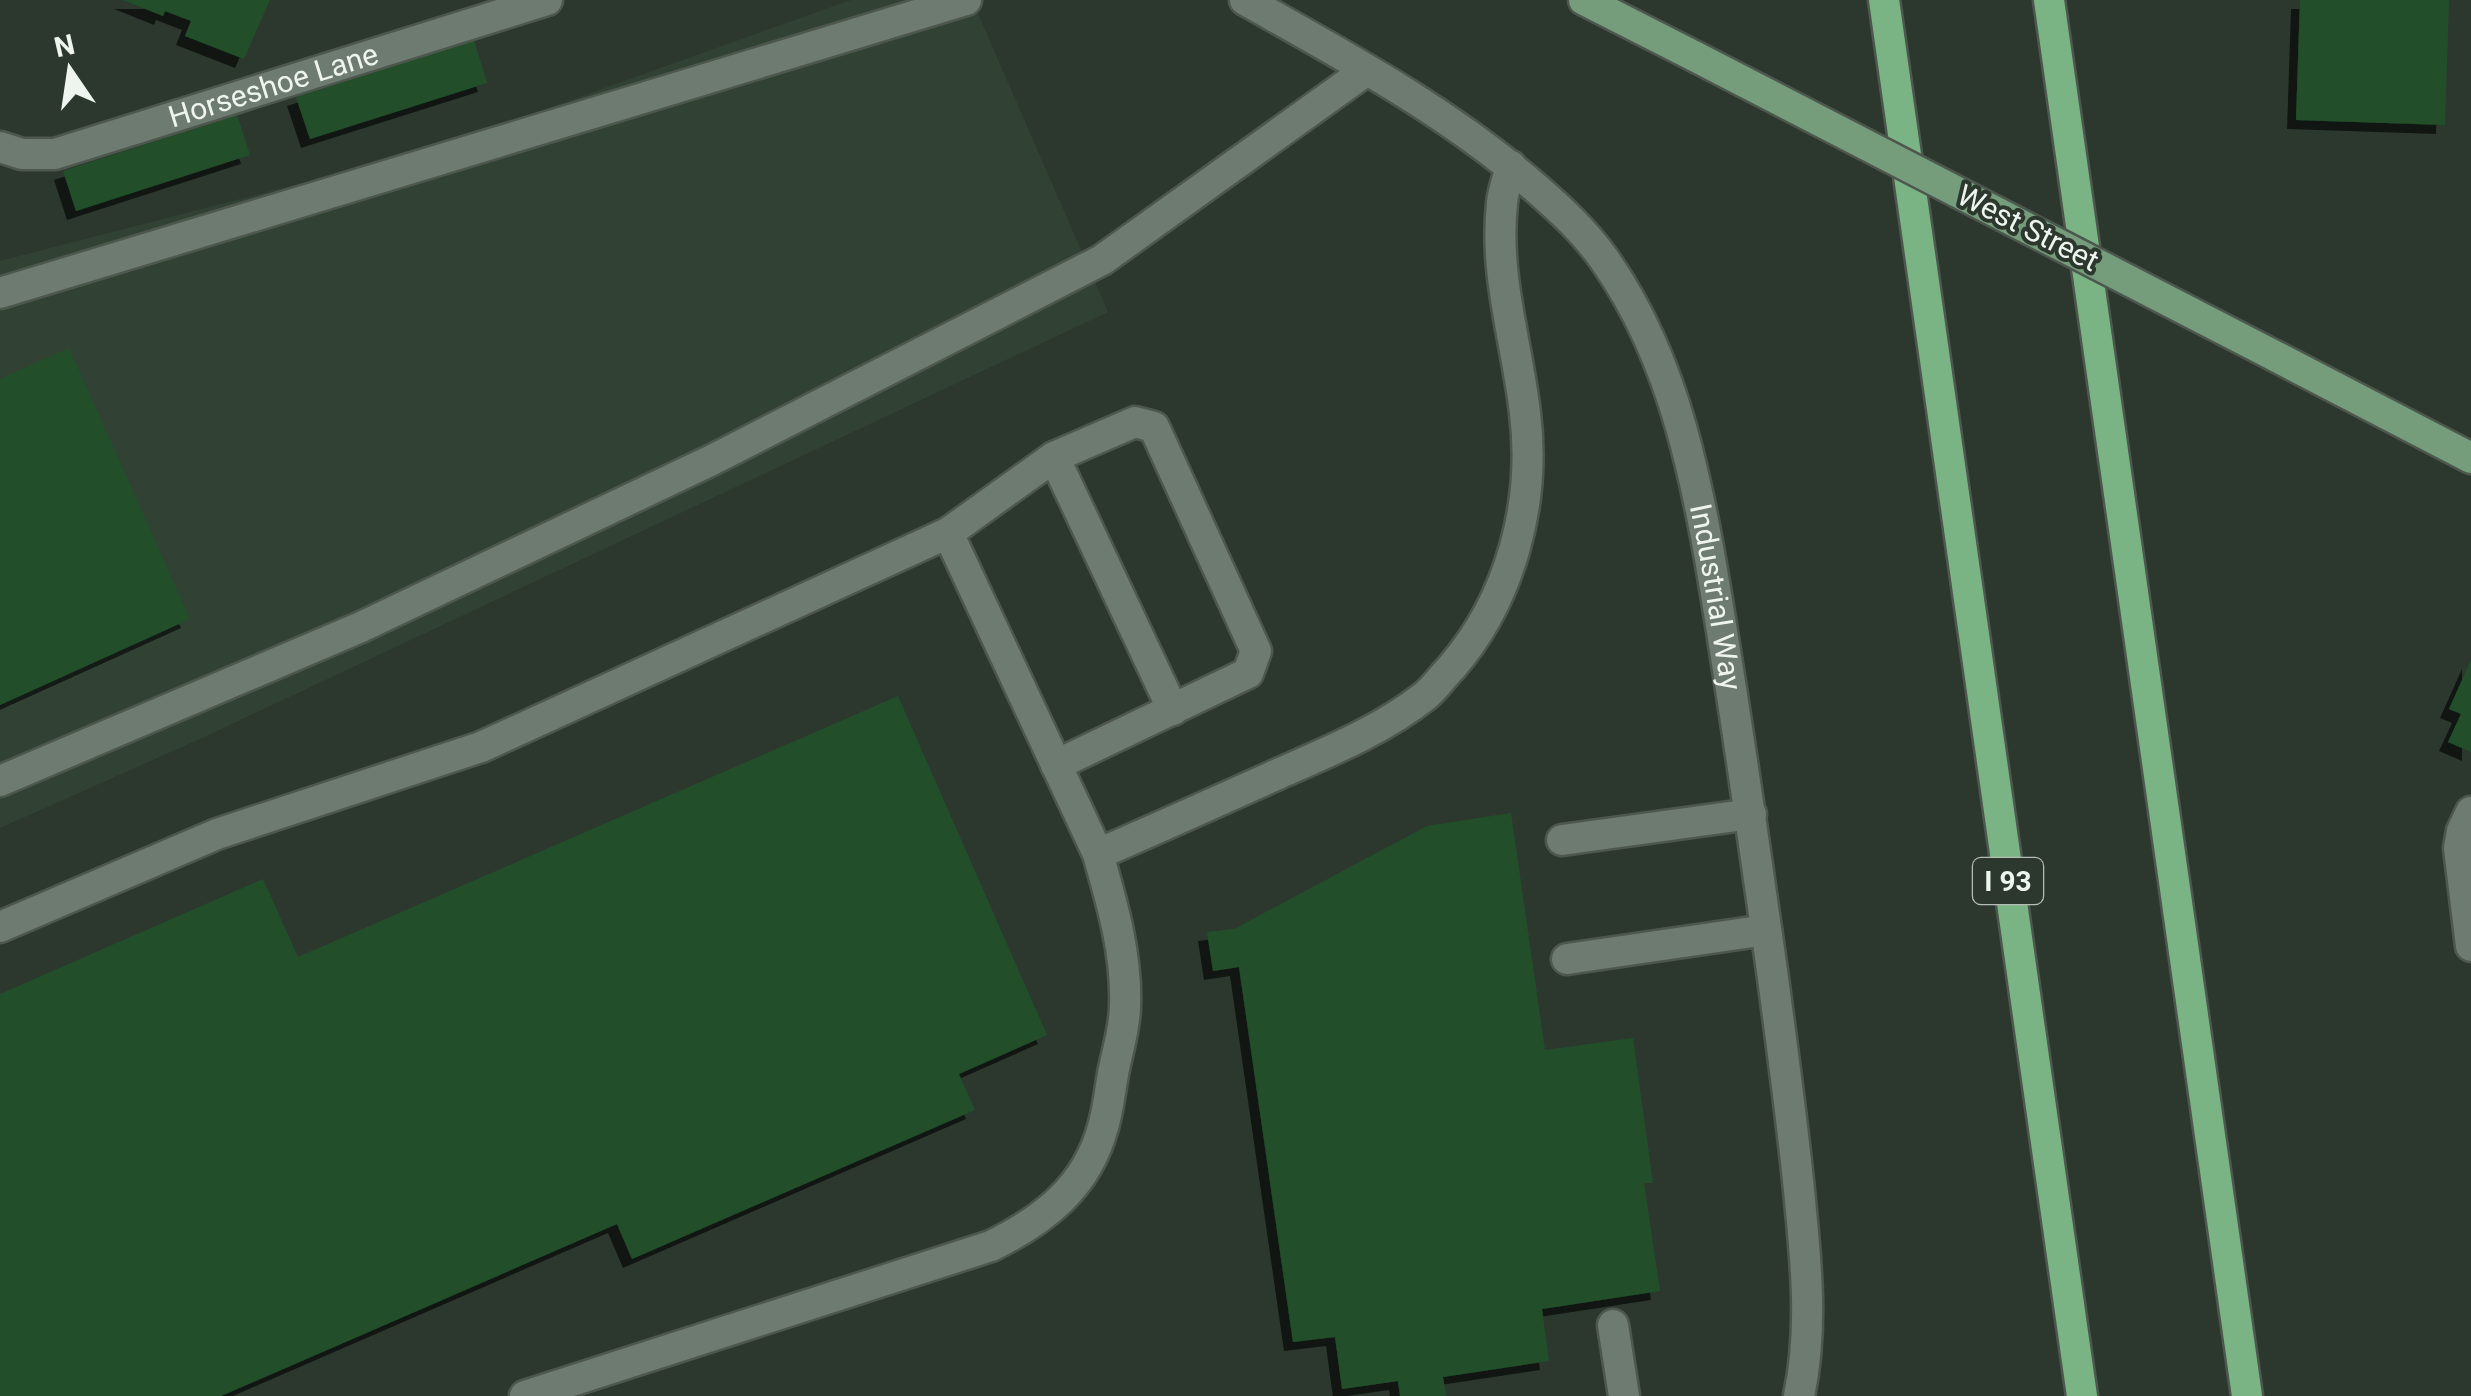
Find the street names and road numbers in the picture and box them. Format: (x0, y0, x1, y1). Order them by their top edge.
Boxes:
street label: Horseshoe Lane (164, 36, 382, 134)
street label: West Street (1952, 177, 2105, 278)
street label: Industrial Way (1683, 501, 1749, 693)
road number: I 93 (1973, 858, 2043, 904)

